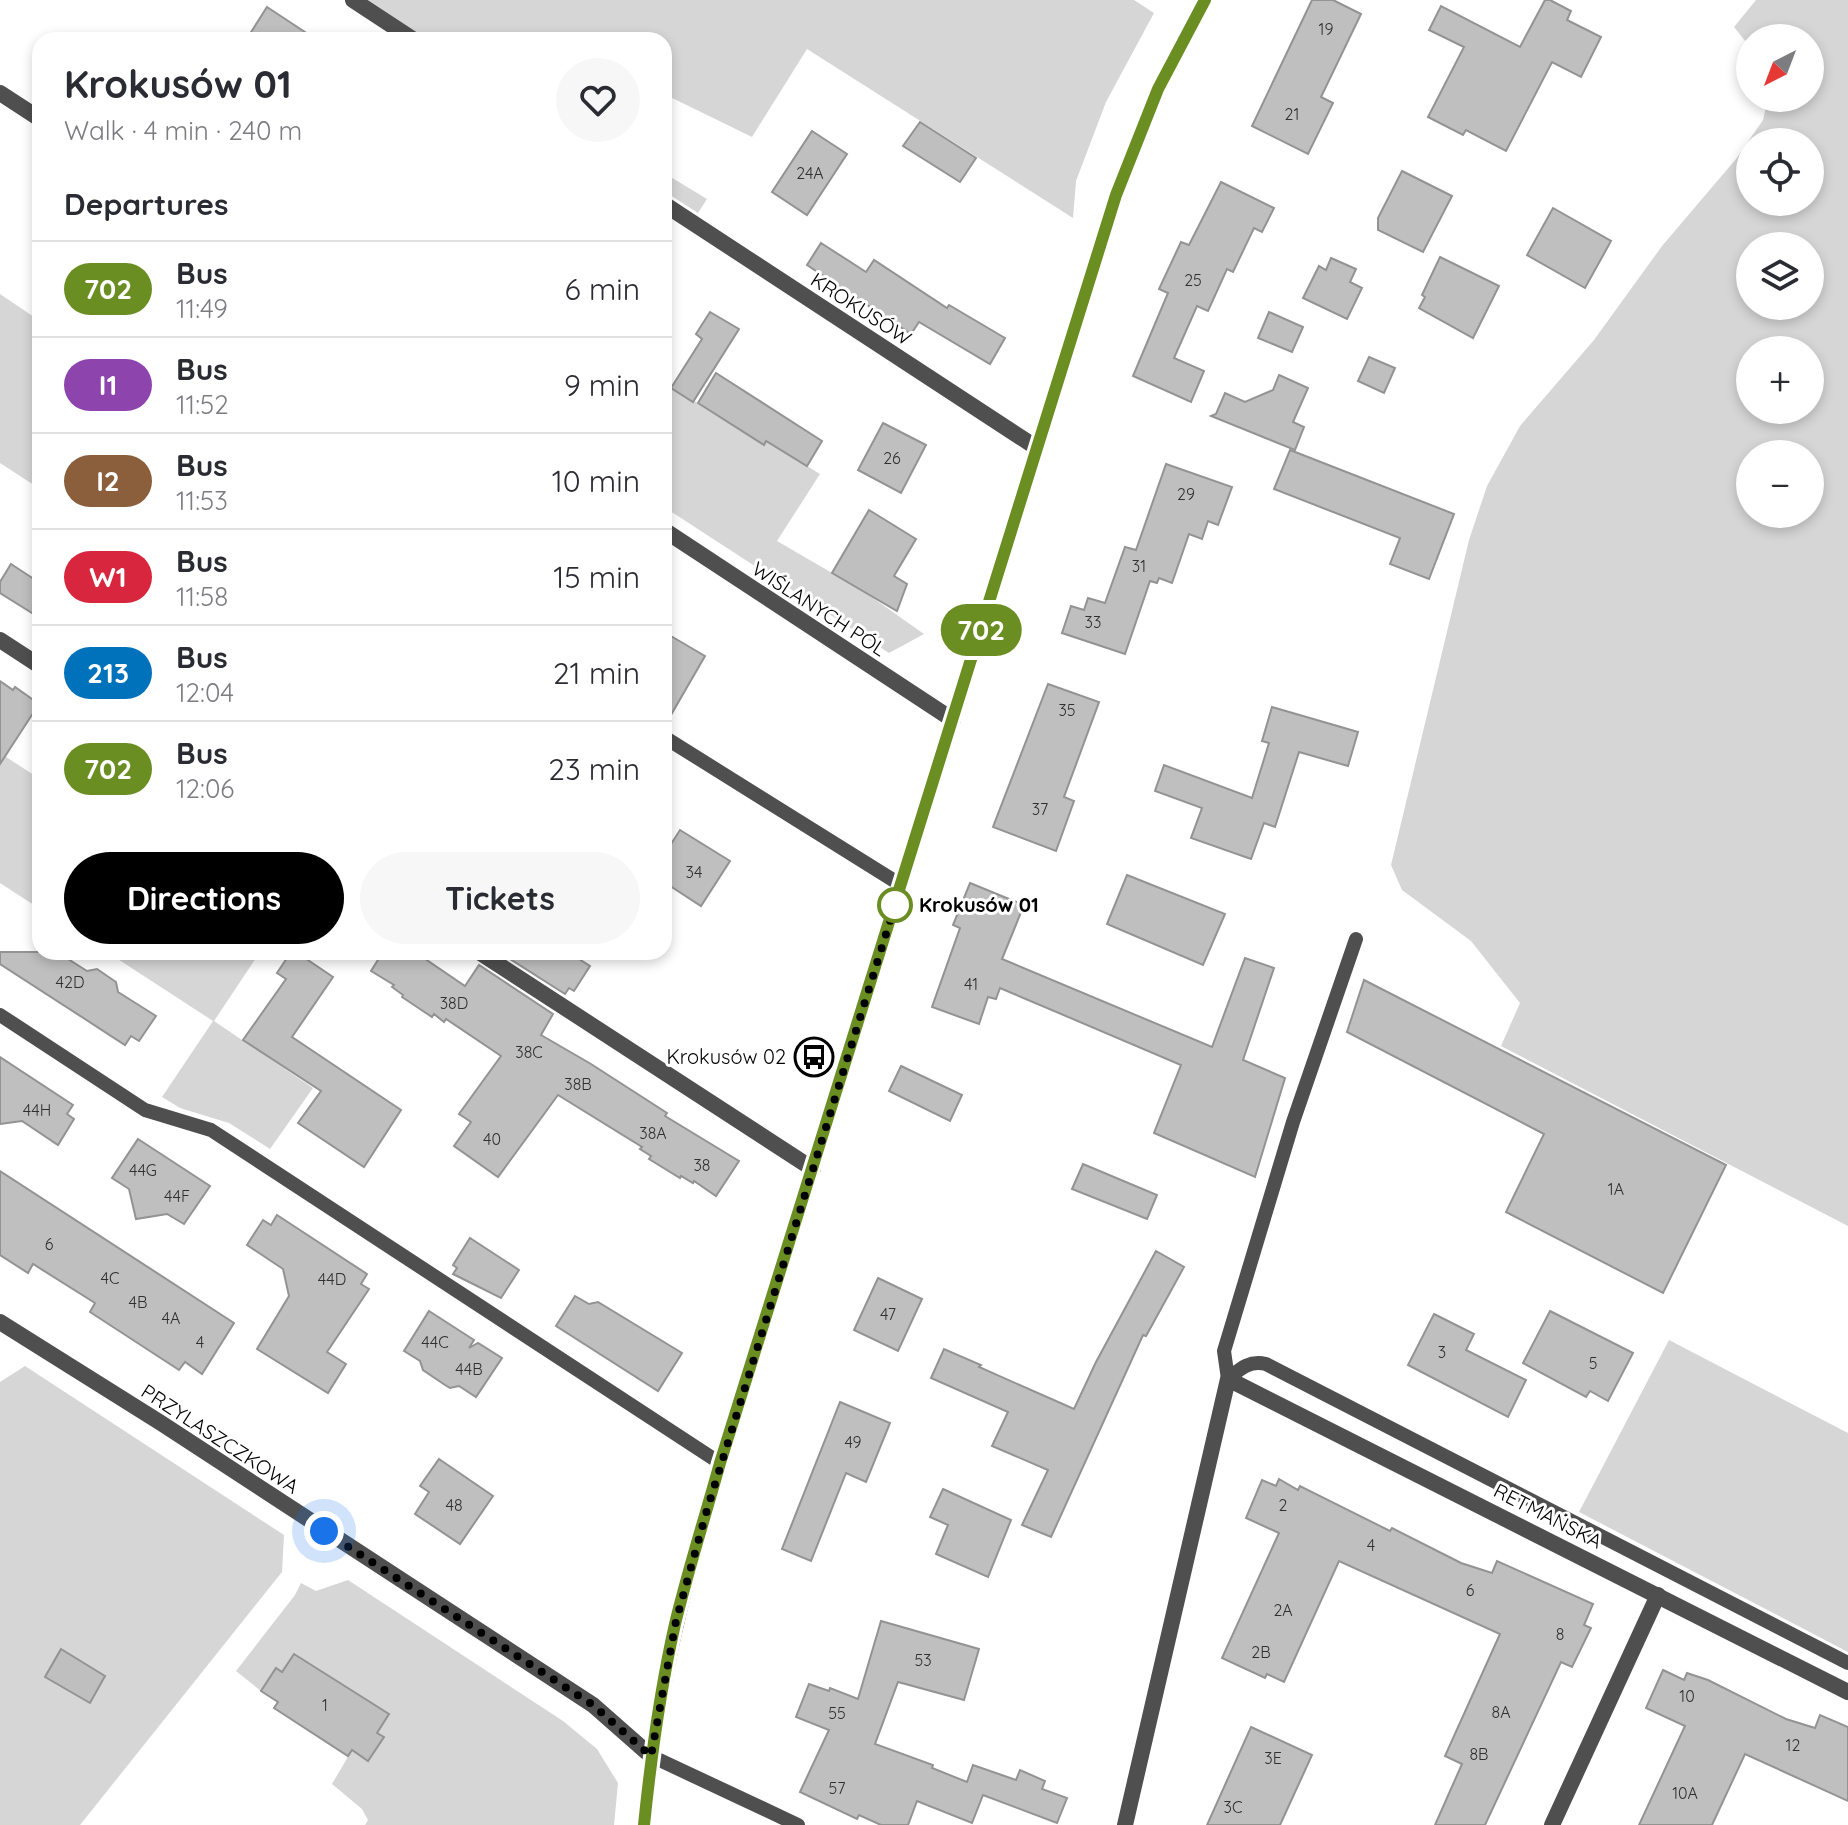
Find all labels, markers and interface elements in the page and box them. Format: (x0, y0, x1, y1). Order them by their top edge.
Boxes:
house number: 19 (1319, 19, 1333, 39)
north arrow (1736, 24, 1824, 112)
map controls (1736, 24, 1824, 528)
button: heart (556, 58, 640, 142)
text: Krokusów 01 (64, 60, 292, 108)
house number: 21 (1285, 104, 1299, 124)
text: Walk · 4 min · 240 m (64, 114, 302, 147)
button: locate (1736, 128, 1824, 216)
house number: 24A (796, 163, 824, 183)
text: Departures (64, 185, 229, 223)
button: layers (1736, 232, 1824, 320)
text: Bus (176, 254, 228, 292)
street label: KROKUSÓW (806, 267, 916, 350)
text: 6 min (565, 270, 640, 308)
house number: 25 (1184, 270, 1202, 290)
text: 702 (84, 271, 132, 306)
text: 11:49 (176, 292, 228, 325)
button: + (1736, 336, 1824, 424)
text: Bus (176, 350, 228, 388)
text: 9 min (564, 366, 640, 404)
text: I1 (99, 367, 117, 402)
text: 11:52 (176, 388, 229, 421)
button: − (1736, 440, 1824, 528)
text: Bus (176, 446, 228, 484)
house number: 26 (883, 448, 901, 468)
text: 10 min (552, 462, 640, 500)
text: I2 (96, 463, 120, 498)
text: 11:53 (176, 484, 228, 517)
house number: 29 (1177, 484, 1195, 504)
text: Bus (176, 542, 228, 580)
street label: WIŚLANYCH PÓL (747, 556, 891, 662)
house number: 31 (1132, 556, 1146, 576)
text: 15 min (553, 558, 640, 596)
text: W1 (89, 559, 127, 594)
text: 11:58 (176, 580, 228, 613)
line badge: 702 (935, 604, 1027, 656)
text: 702 (957, 612, 1005, 647)
house number: 33 (1085, 612, 1101, 632)
text: Bus (176, 638, 228, 676)
text: 21 min (553, 654, 640, 692)
text: 213 (87, 655, 129, 690)
text: 12:04 (176, 676, 234, 709)
house number: 35 (1058, 700, 1076, 720)
text: Bus (176, 734, 228, 772)
text: 23 min (548, 750, 640, 788)
text: 702 (84, 751, 132, 786)
text: 12:06 (176, 772, 234, 805)
house number: 37 (1032, 799, 1048, 819)
button: Directions (64, 852, 344, 944)
button: Tickets (360, 852, 640, 944)
house number: 34 (686, 862, 702, 882)
marker: Krokusów 01 (878, 888, 912, 922)
place label: Krokusów 01 (919, 892, 1039, 917)
house number: 42D (56, 972, 84, 992)
house number: 41 (964, 974, 978, 994)
house number: 38D (440, 993, 468, 1013)
bus stop icon: Krokusów 02 (793, 1036, 835, 1078)
house number: 38C (515, 1042, 543, 1062)
place label: Krokusów 02 (666, 1044, 786, 1069)
house number: 38B (564, 1074, 592, 1094)
house number: 44H (23, 1100, 51, 1120)
house number: 38A (639, 1123, 667, 1143)
house number: 40 (483, 1129, 501, 1149)
house number: 38 (693, 1155, 711, 1175)
house number: 44G (129, 1160, 157, 1180)
house number: 1A (1608, 1179, 1624, 1199)
house number: 44F (164, 1186, 190, 1206)
house number: 6 (45, 1234, 54, 1254)
house number: 4C (101, 1268, 119, 1288)
house number: 44D (318, 1269, 346, 1289)
house number: 4B (129, 1292, 147, 1312)
house number: 47 (880, 1304, 896, 1324)
house number: 4A (162, 1308, 180, 1328)
house number: 4 (196, 1332, 204, 1352)
house number: 44C (421, 1332, 449, 1352)
house number: 3 (1438, 1342, 1446, 1362)
house number: 5 (1589, 1353, 1597, 1373)
house number: 44B (455, 1359, 483, 1379)
street label: PRZYLASZCZKOWA (137, 1378, 304, 1499)
house number: 49 (844, 1432, 862, 1452)
street label: RETMAŃSKA (1490, 1478, 1607, 1554)
house number: 48 (445, 1495, 463, 1515)
house number: 2 (1279, 1495, 1288, 1515)
your location (304, 1511, 344, 1551)
house number: 4 (1367, 1535, 1375, 1555)
house number: 6 (1466, 1580, 1475, 1600)
house number: 2A (1273, 1600, 1293, 1620)
house number: 8 (1556, 1624, 1564, 1644)
house number: 2B (1251, 1642, 1271, 1662)
house number: 53 (914, 1650, 932, 1670)
house number: 10 (1679, 1686, 1695, 1706)
house number: 1 (322, 1695, 328, 1715)
house number: 8A (1492, 1702, 1511, 1722)
house number: 55 (828, 1703, 846, 1723)
house number: 12 (1786, 1735, 1801, 1755)
house number: 8B (1469, 1744, 1489, 1764)
house number: 3E (1264, 1748, 1282, 1768)
house number: 57 (829, 1778, 845, 1798)
house number: 10A (1672, 1783, 1698, 1803)
house number: 3C (1224, 1797, 1242, 1817)

